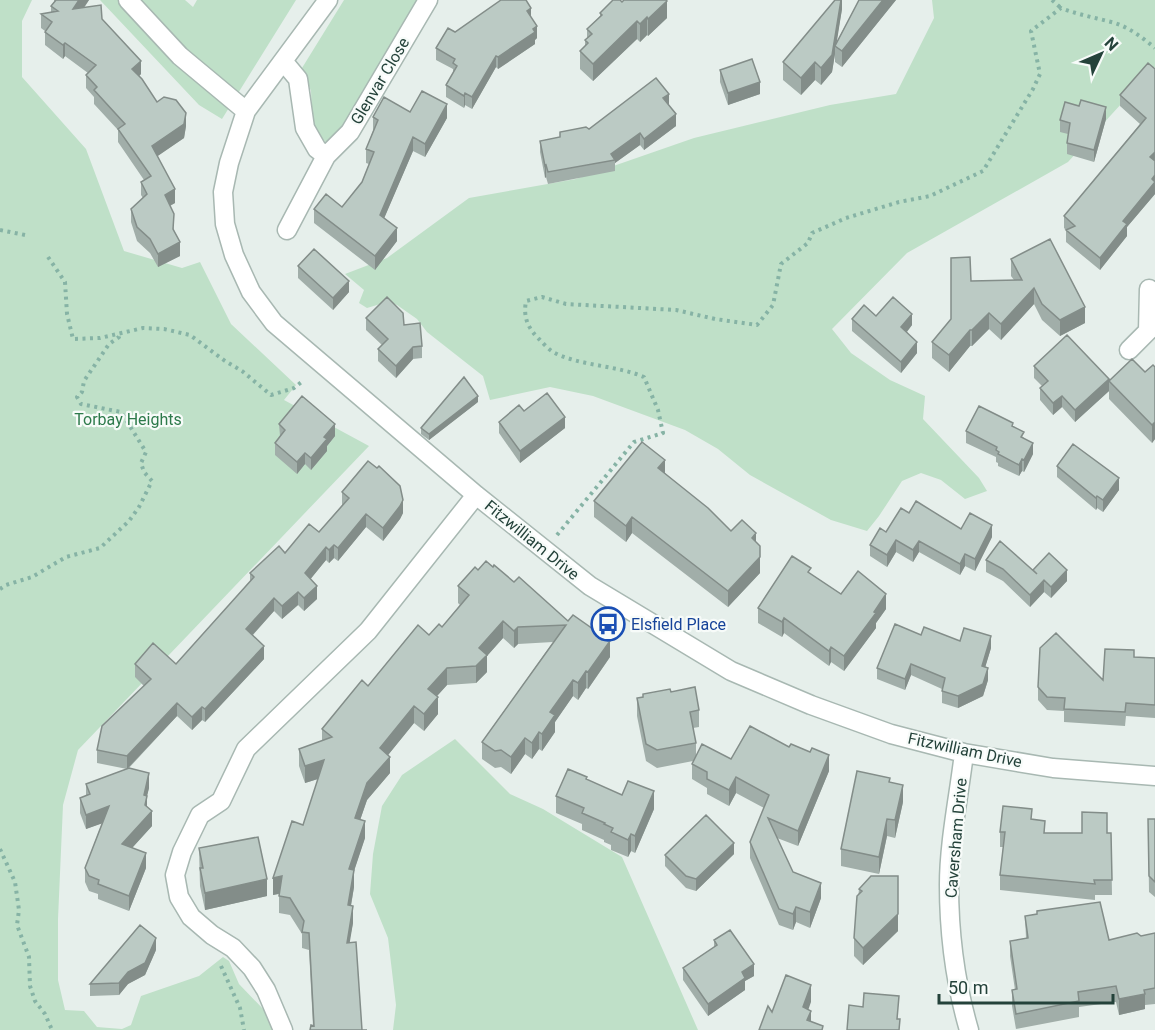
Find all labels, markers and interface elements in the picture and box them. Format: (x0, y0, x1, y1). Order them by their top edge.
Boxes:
north arrow (1071, 24, 1131, 84)
text: N (1101, 33, 1122, 55)
street label: Glenvar Close (347, 34, 413, 128)
park label: Torbay Heights (74, 410, 182, 429)
street label: Fitzwilliam Drive (481, 496, 583, 584)
bus stop icon: Elsfield Place (590, 606, 626, 642)
place label: Elsfield Place (631, 615, 726, 634)
street label: Fitzwilliam Drive (906, 729, 1024, 771)
street label: Caversham Drive (941, 777, 971, 899)
scale bar (939, 967, 1113, 1005)
text: 50 m (948, 977, 988, 998)

